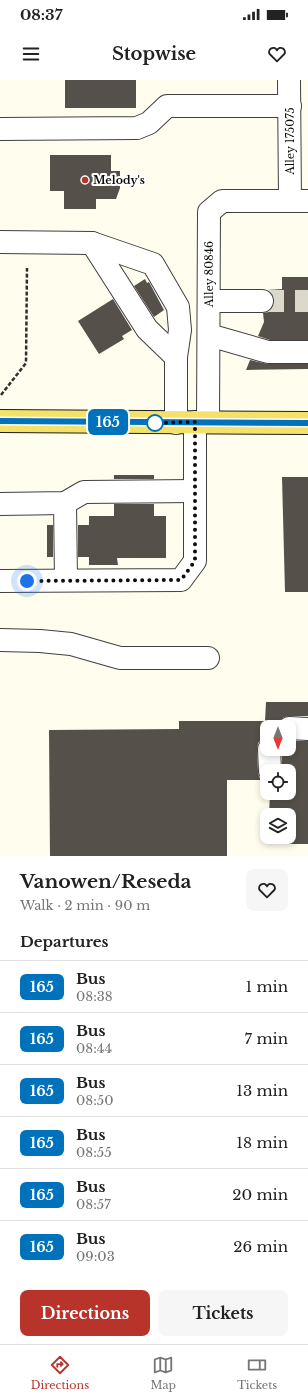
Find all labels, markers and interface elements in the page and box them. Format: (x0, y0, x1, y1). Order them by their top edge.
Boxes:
text: 08:37 (20, 5, 62, 24)
icon: menu (20, 43, 42, 65)
text: Stopwise (112, 43, 196, 65)
icon: heart (266, 43, 288, 65)
street label: Alley 175075 (283, 107, 297, 176)
place label: Melody's (93, 173, 145, 187)
marker: Melody's (80, 175, 90, 185)
street label: Alley 80846 (202, 241, 216, 308)
line badge: 165 (85, 409, 131, 435)
text: 165 (96, 413, 120, 431)
unlabelled marker (146, 414, 164, 432)
your location (17, 571, 37, 591)
north arrow (260, 720, 296, 756)
map controls (260, 720, 296, 844)
button: locate (260, 764, 296, 800)
button: layers (260, 808, 296, 844)
button: heart (246, 869, 288, 911)
text: Vanowen/Reseda (20, 870, 191, 893)
text: Walk · 2 min · 90 m (20, 897, 150, 914)
text: Departures (20, 932, 109, 951)
text: Bus (76, 969, 106, 988)
text: 1 min (245, 977, 288, 996)
text: 165 (30, 978, 54, 996)
text: 08:38 (76, 988, 113, 1005)
text: Bus (76, 1021, 106, 1040)
text: 7 min (245, 1029, 288, 1048)
text: 165 (30, 1030, 54, 1048)
text: 08:44 (76, 1040, 112, 1057)
text: Bus (76, 1073, 106, 1092)
text: 13 min (236, 1081, 288, 1100)
text: 165 (30, 1082, 54, 1100)
text: 08:50 (76, 1092, 114, 1109)
text: Bus (76, 1125, 106, 1144)
text: 18 min (236, 1133, 288, 1152)
text: 165 (30, 1134, 54, 1152)
text: 08:55 (76, 1144, 112, 1161)
text: Bus (76, 1177, 106, 1196)
text: 20 min (232, 1185, 288, 1204)
text: 165 (30, 1186, 54, 1204)
text: 08:57 (76, 1196, 111, 1213)
text: Bus (76, 1229, 106, 1248)
text: 26 min (233, 1237, 288, 1256)
text: 165 (30, 1238, 54, 1256)
text: 09:03 (76, 1248, 115, 1265)
button: Directions (20, 1290, 150, 1336)
button: Tickets (158, 1290, 288, 1336)
tab: Directions (31, 1354, 89, 1392)
tab: Map (150, 1354, 176, 1392)
tab: Tickets (237, 1354, 277, 1392)

